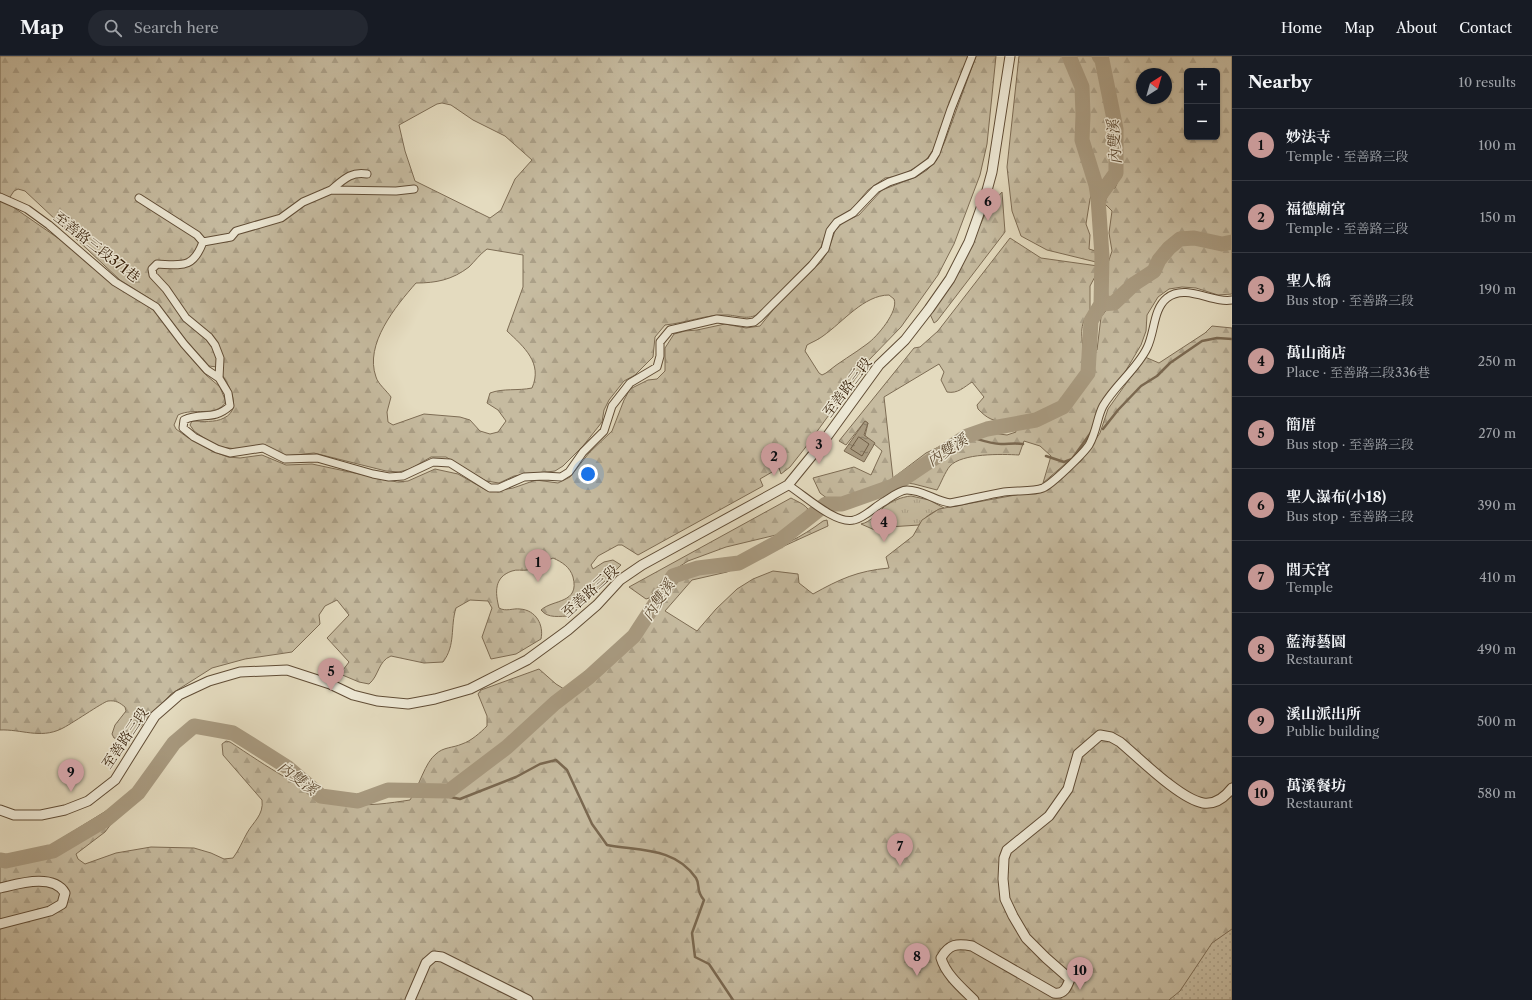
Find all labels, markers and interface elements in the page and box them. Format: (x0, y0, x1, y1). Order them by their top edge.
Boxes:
search box (88, 10, 368, 46)
text: Map (20, 16, 64, 39)
icon: search (102, 17, 124, 39)
text: Search here (134, 18, 219, 37)
text: Home (1281, 19, 1322, 37)
text: Map (1344, 19, 1374, 37)
text: About (1396, 19, 1437, 37)
text: Contact (1459, 19, 1512, 37)
north arrow (1136, 68, 1172, 104)
map controls (1184, 68, 1220, 140)
button: + (1184, 68, 1220, 104)
text: Nearby (1248, 72, 1312, 92)
text: 10 results (1458, 74, 1516, 90)
button: − (1184, 104, 1220, 140)
water label: 內雙溪 (1103, 117, 1125, 165)
text: 妙法寺 (1286, 127, 1331, 146)
text: 1 (1258, 137, 1264, 153)
text: 100 m (1478, 137, 1516, 153)
text: Temple · 至善路三段 (1286, 148, 1409, 164)
pin: 6 (975, 188, 1001, 221)
text: 福德廟宮 (1286, 199, 1346, 218)
street label: 至善路三段371巷 (50, 208, 144, 286)
text: 2 (1257, 209, 1265, 225)
text: 150 m (1480, 209, 1516, 225)
text: Temple · 至善路三段 (1286, 220, 1409, 236)
text: 聖人橋 (1286, 271, 1331, 290)
text: 3 (1257, 281, 1265, 297)
text: 190 m (1479, 281, 1516, 297)
text: Bus stop · 至善路三段 (1286, 292, 1414, 308)
text: 萬山商店 (1286, 343, 1346, 362)
text: 4 (1257, 353, 1265, 369)
text: 250 m (1478, 353, 1516, 369)
street label: 至善路三段 (819, 354, 875, 420)
text: Place · 至善路三段336巷 (1286, 364, 1430, 380)
text: 簡厝 (1286, 415, 1316, 434)
text: 5 (1257, 425, 1265, 441)
text: 270 m (1478, 425, 1516, 441)
water label: 內雙溪 (923, 429, 973, 470)
pin: 3 (806, 431, 832, 464)
text: Bus stop · 至善路三段 (1286, 436, 1414, 452)
pin: 2 (761, 443, 787, 476)
your location (578, 464, 598, 484)
text: 聖人瀑布(小18) (1286, 487, 1386, 506)
text: 6 (1257, 497, 1265, 513)
text: 390 m (1477, 497, 1516, 513)
text: Bus stop · 至善路三段 (1286, 508, 1414, 524)
pin: 4 (871, 509, 897, 542)
pin: 1 (525, 549, 551, 582)
text: 閭天宮 (1286, 560, 1331, 579)
street label: 至善路三段 (558, 561, 622, 621)
text: 7 (1258, 569, 1264, 585)
text: 410 m (1479, 569, 1516, 585)
water label: 內雙溪 (638, 574, 680, 624)
text: Temple (1286, 579, 1333, 595)
text: 藍海藝園 (1286, 632, 1346, 651)
text: 8 (1257, 641, 1265, 657)
text: 490 m (1477, 641, 1516, 657)
text: Restaurant (1286, 651, 1353, 667)
pin: 5 (318, 658, 344, 691)
street label: 至善路三段 (98, 704, 152, 772)
text: 溪山派出所 (1286, 704, 1361, 723)
text: 9 (1257, 713, 1265, 729)
text: 500 m (1477, 713, 1516, 729)
text: Public building (1286, 723, 1379, 739)
water label: 內雙溪 (274, 757, 323, 800)
pin: 9 (58, 759, 84, 792)
text: 萬溪餐坊 (1286, 776, 1346, 795)
text: 10 (1254, 785, 1268, 801)
text: 580 m (1477, 785, 1516, 801)
text: Restaurant (1286, 795, 1353, 811)
pin: 7 (887, 833, 913, 866)
pin: 8 (904, 943, 930, 976)
pin: 10 (1067, 957, 1093, 990)

